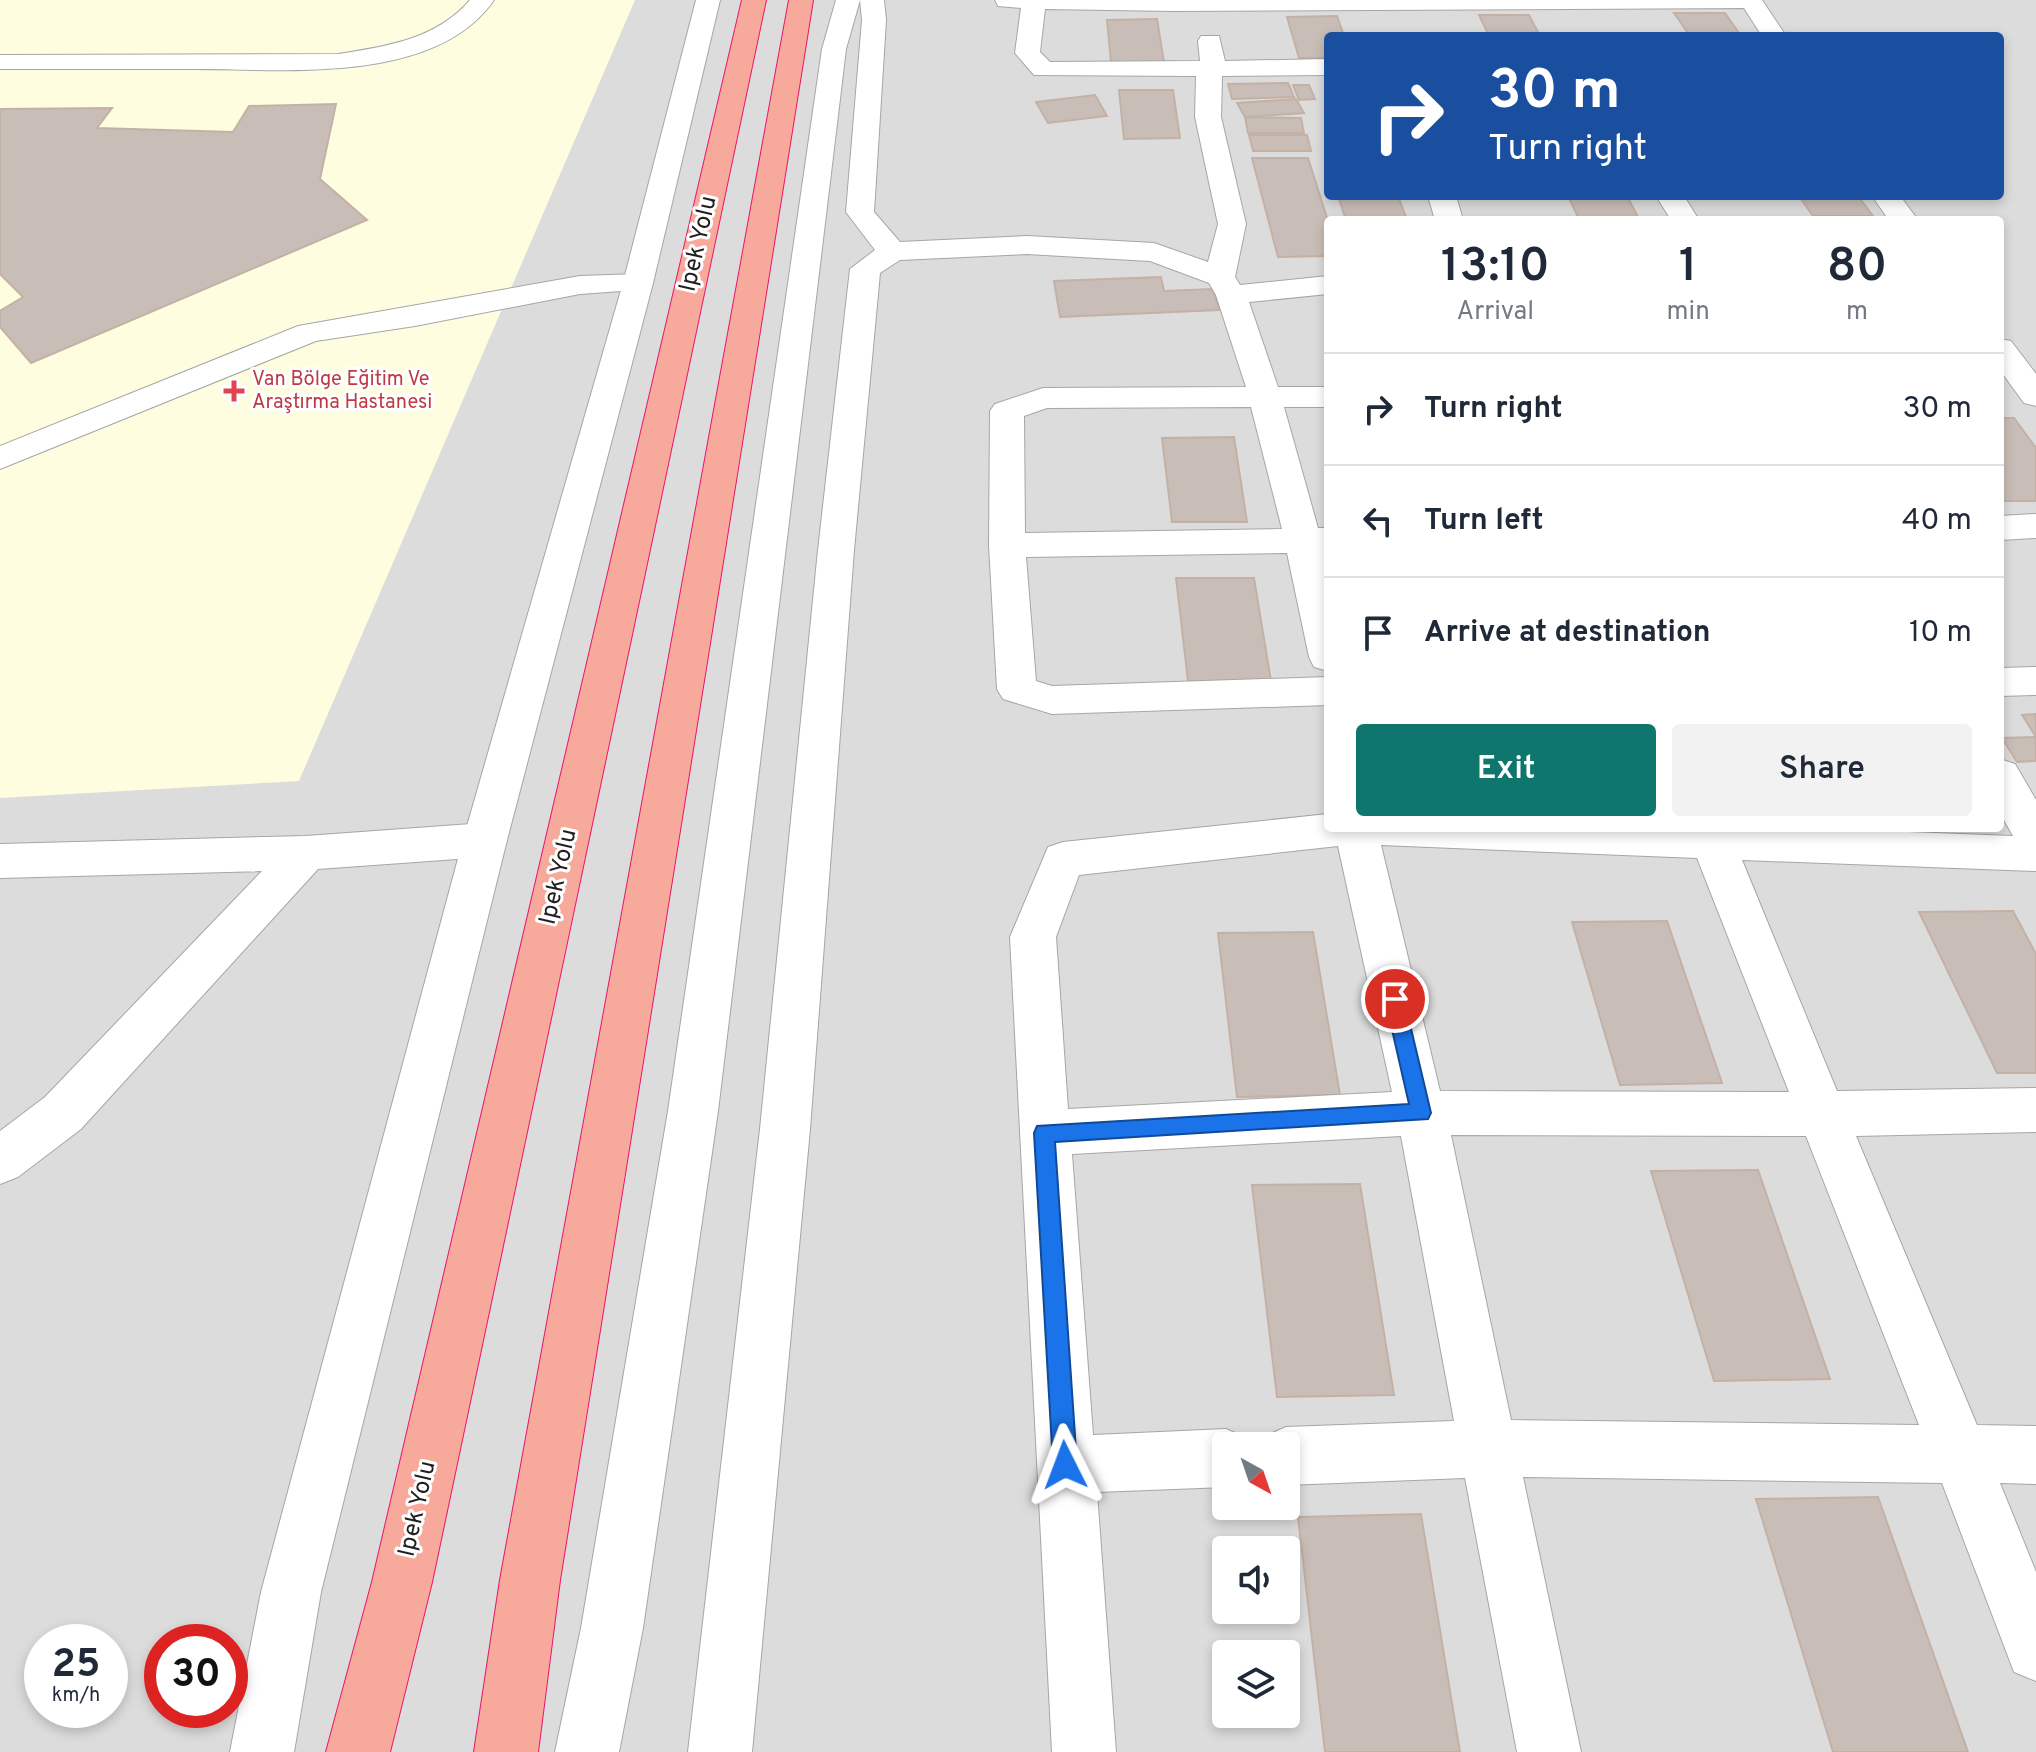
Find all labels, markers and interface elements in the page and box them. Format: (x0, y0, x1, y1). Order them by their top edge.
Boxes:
text: 30 m (1488, 58, 1621, 128)
icon: right (1356, 64, 1460, 168)
text: Turn right (1488, 127, 1647, 173)
street label: Ipek Yolu (673, 193, 725, 295)
text: 13:10 (1441, 238, 1550, 298)
text: 1 (1679, 238, 1698, 298)
text: 80 (1827, 238, 1887, 298)
text: Arrival (1457, 296, 1534, 329)
text: min (1667, 296, 1710, 329)
text: m (1846, 296, 1868, 329)
place label: Van Bölge Eğitim Ve Araştırma Hastanesi (252, 367, 432, 416)
marker: Van Bölge Eğitim Ve Araştırma Hastanesi (223, 380, 245, 402)
icon: right (1356, 387, 1400, 431)
text: Turn right (1424, 391, 1562, 428)
text: 30 m (1903, 391, 1972, 428)
icon: left (1356, 499, 1400, 543)
text: Turn left (1424, 503, 1544, 540)
text: 40 m (1902, 503, 1972, 540)
icon: arrive (1356, 611, 1400, 655)
text: Arrive at destination (1424, 615, 1710, 652)
text: 10 m (1909, 615, 1972, 652)
button: Exit (1356, 724, 1656, 816)
button: Share (1672, 724, 1972, 816)
street label: Ipek Yolu (533, 826, 585, 928)
pin (1361, 965, 1429, 1033)
icon: arrive (1373, 977, 1417, 1021)
position arrow (1023, 1423, 1107, 1507)
north arrow (1212, 1432, 1300, 1520)
map controls (1212, 1432, 1300, 1728)
street label: Ipek Yolu (392, 1458, 444, 1560)
button: sound (1212, 1536, 1300, 1624)
speed limit sign: 30 (144, 1624, 248, 1728)
button: layers (1212, 1640, 1300, 1728)
text: 25 (52, 1641, 100, 1691)
text: km/h (52, 1683, 100, 1709)

